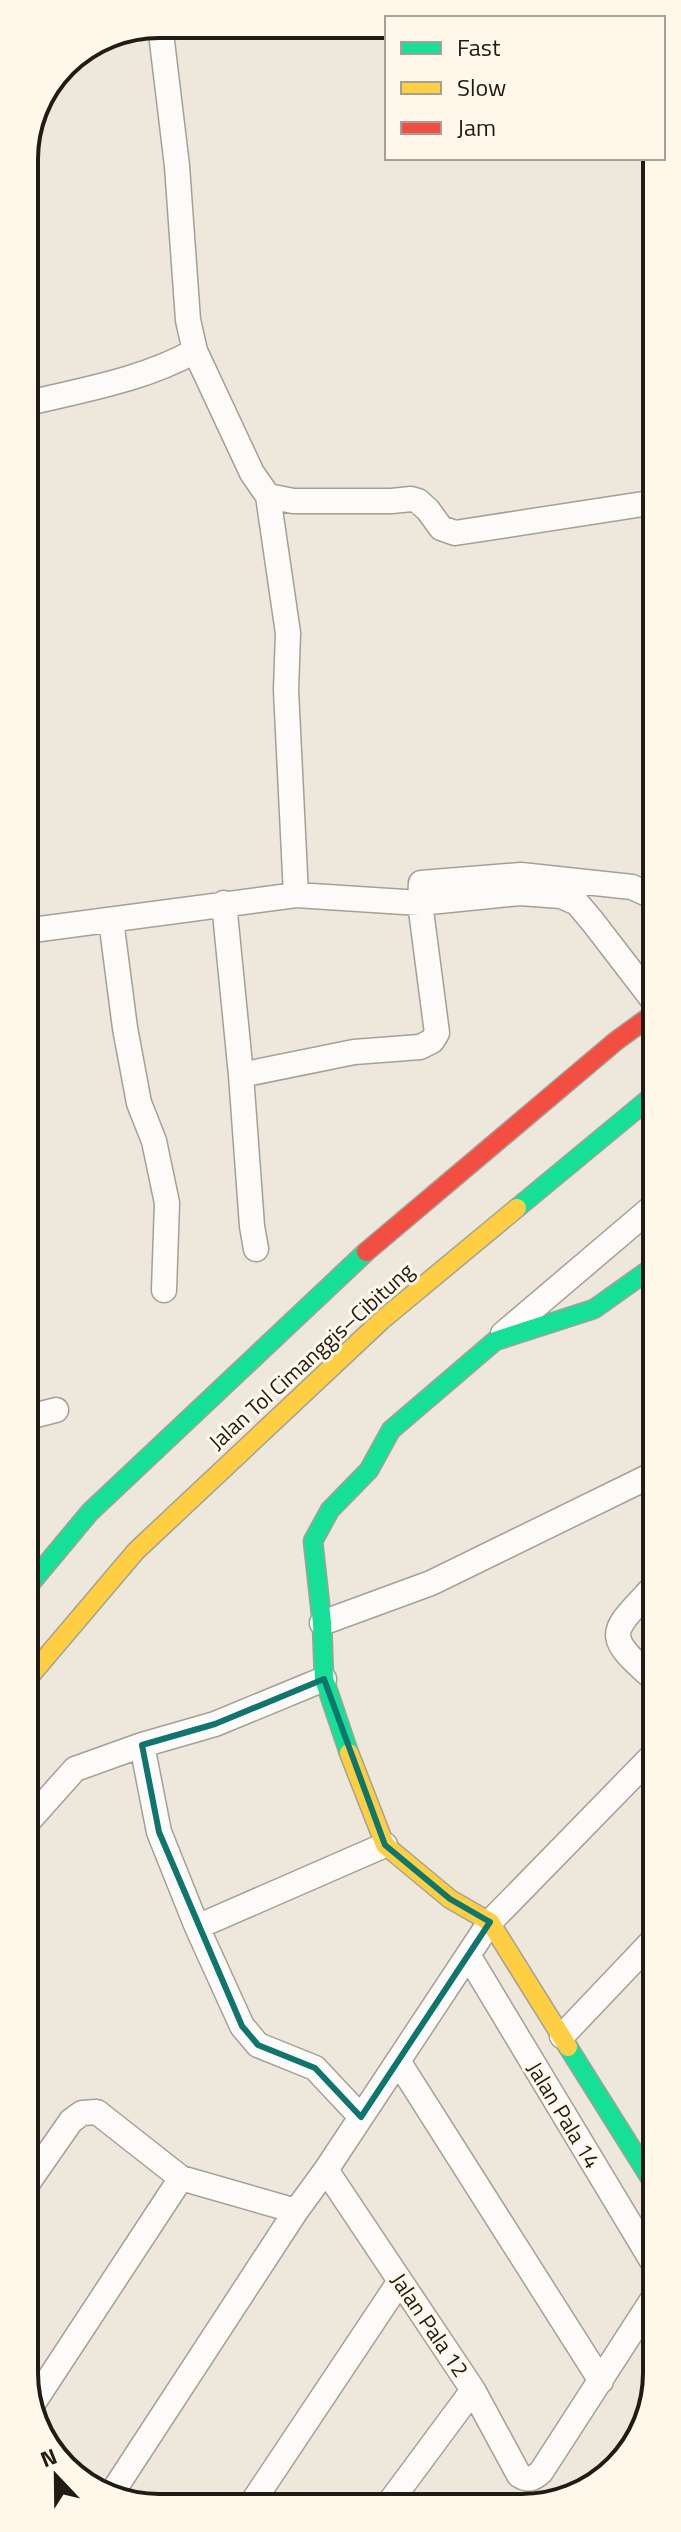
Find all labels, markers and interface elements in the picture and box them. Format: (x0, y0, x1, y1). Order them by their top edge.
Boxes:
legend (385, 16, 665, 160)
text: Fast (457, 29, 501, 65)
text: Slow (457, 69, 506, 105)
text: Jam (457, 109, 496, 145)
street label: Jalan Tol Cimanggis–Cibitung (201, 1254, 421, 1458)
street label: Jalan Pala 14 (519, 2055, 609, 2175)
street label: Jalan Pala 12 (382, 2266, 478, 2384)
north arrow (16, 2436, 96, 2516)
text: N (35, 2439, 62, 2476)

